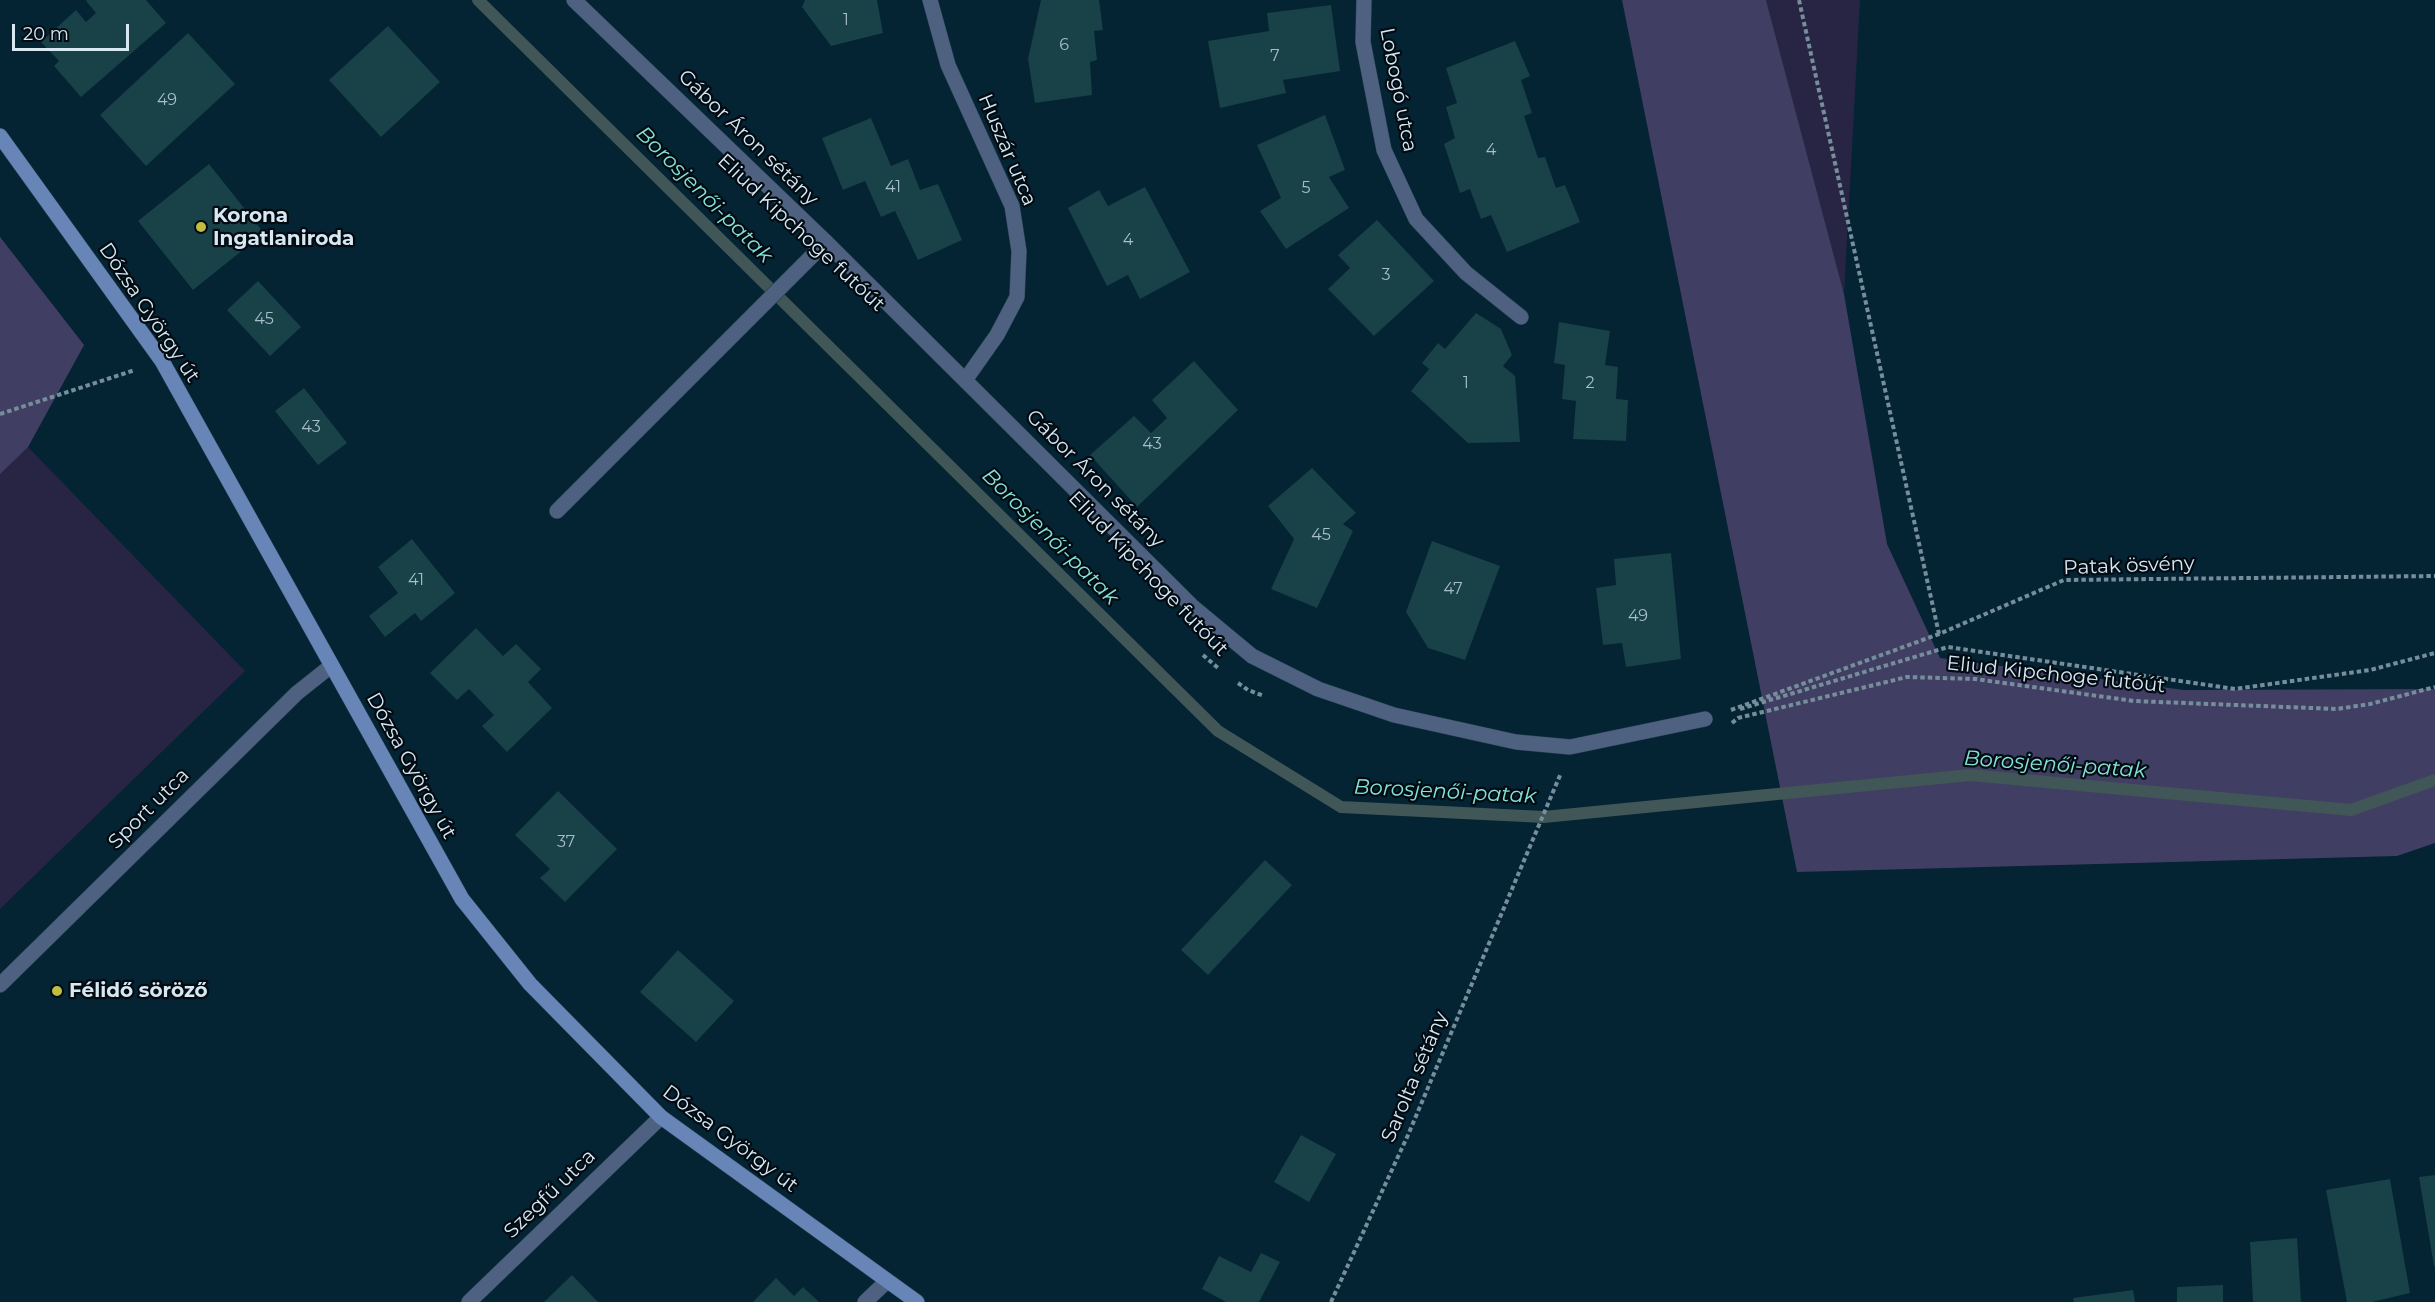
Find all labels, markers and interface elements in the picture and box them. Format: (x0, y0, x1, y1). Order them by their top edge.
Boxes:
house number: 1 (843, 10, 849, 30)
scale bar (15, 12, 132, 50)
text: 20 m (23, 23, 69, 45)
street label: Lobogó utca (1374, 26, 1422, 154)
house number: 6 (1059, 35, 1069, 55)
house number: 7 (1270, 46, 1280, 66)
street label: Gábor Áron sétány (673, 65, 823, 211)
house number: 49 (157, 90, 177, 110)
street label: Huszár utca (973, 91, 1041, 209)
water label: Borosjenői-patak (630, 121, 778, 269)
house number: 4 (1486, 140, 1496, 160)
street label: Eliud Kipchoge futóút (712, 149, 890, 317)
house number: 41 (885, 177, 901, 197)
house number: 5 (1301, 178, 1311, 198)
place label: Korona Ingatlaniroda (213, 204, 354, 251)
marker: Korona Ingatlaniroda (194, 220, 208, 234)
house number: 4 (1123, 230, 1133, 250)
street label: Dózsa György út (93, 239, 205, 387)
house number: 3 (1381, 265, 1391, 285)
house number: 45 (254, 309, 274, 329)
house number: 1 (1463, 373, 1469, 393)
house number: 2 (1585, 373, 1595, 393)
street label: Gábor Áron sétány (1021, 405, 1169, 553)
house number: 43 (301, 417, 321, 437)
house number: 43 (1142, 434, 1162, 454)
water label: Borosjenői-patak (976, 463, 1124, 611)
street label: Eliud Kipchoge futóút (1063, 487, 1233, 661)
house number: 45 (1311, 525, 1331, 545)
street label: Patak ösvény (2063, 552, 2195, 580)
house number: 41 (408, 570, 424, 590)
house number: 47 (1443, 579, 1463, 599)
house number: 49 (1628, 606, 1648, 626)
street label: Eliud Kipchoge futóút (1945, 652, 2167, 698)
street label: Dózsa György út (361, 689, 461, 843)
water label: Borosjenői-patak (1963, 746, 2147, 784)
street label: Sport utca (104, 764, 194, 854)
water label: Borosjenői-patak (1353, 775, 1537, 809)
house number: 37 (557, 832, 575, 852)
place label: Félidő söröző (69, 979, 208, 1003)
marker: Félidő söröző (50, 984, 64, 998)
street label: Sarolta sétány (1377, 1008, 1453, 1146)
street label: Dózsa György út (658, 1080, 802, 1198)
street label: Szegfű utca (499, 1144, 601, 1244)

